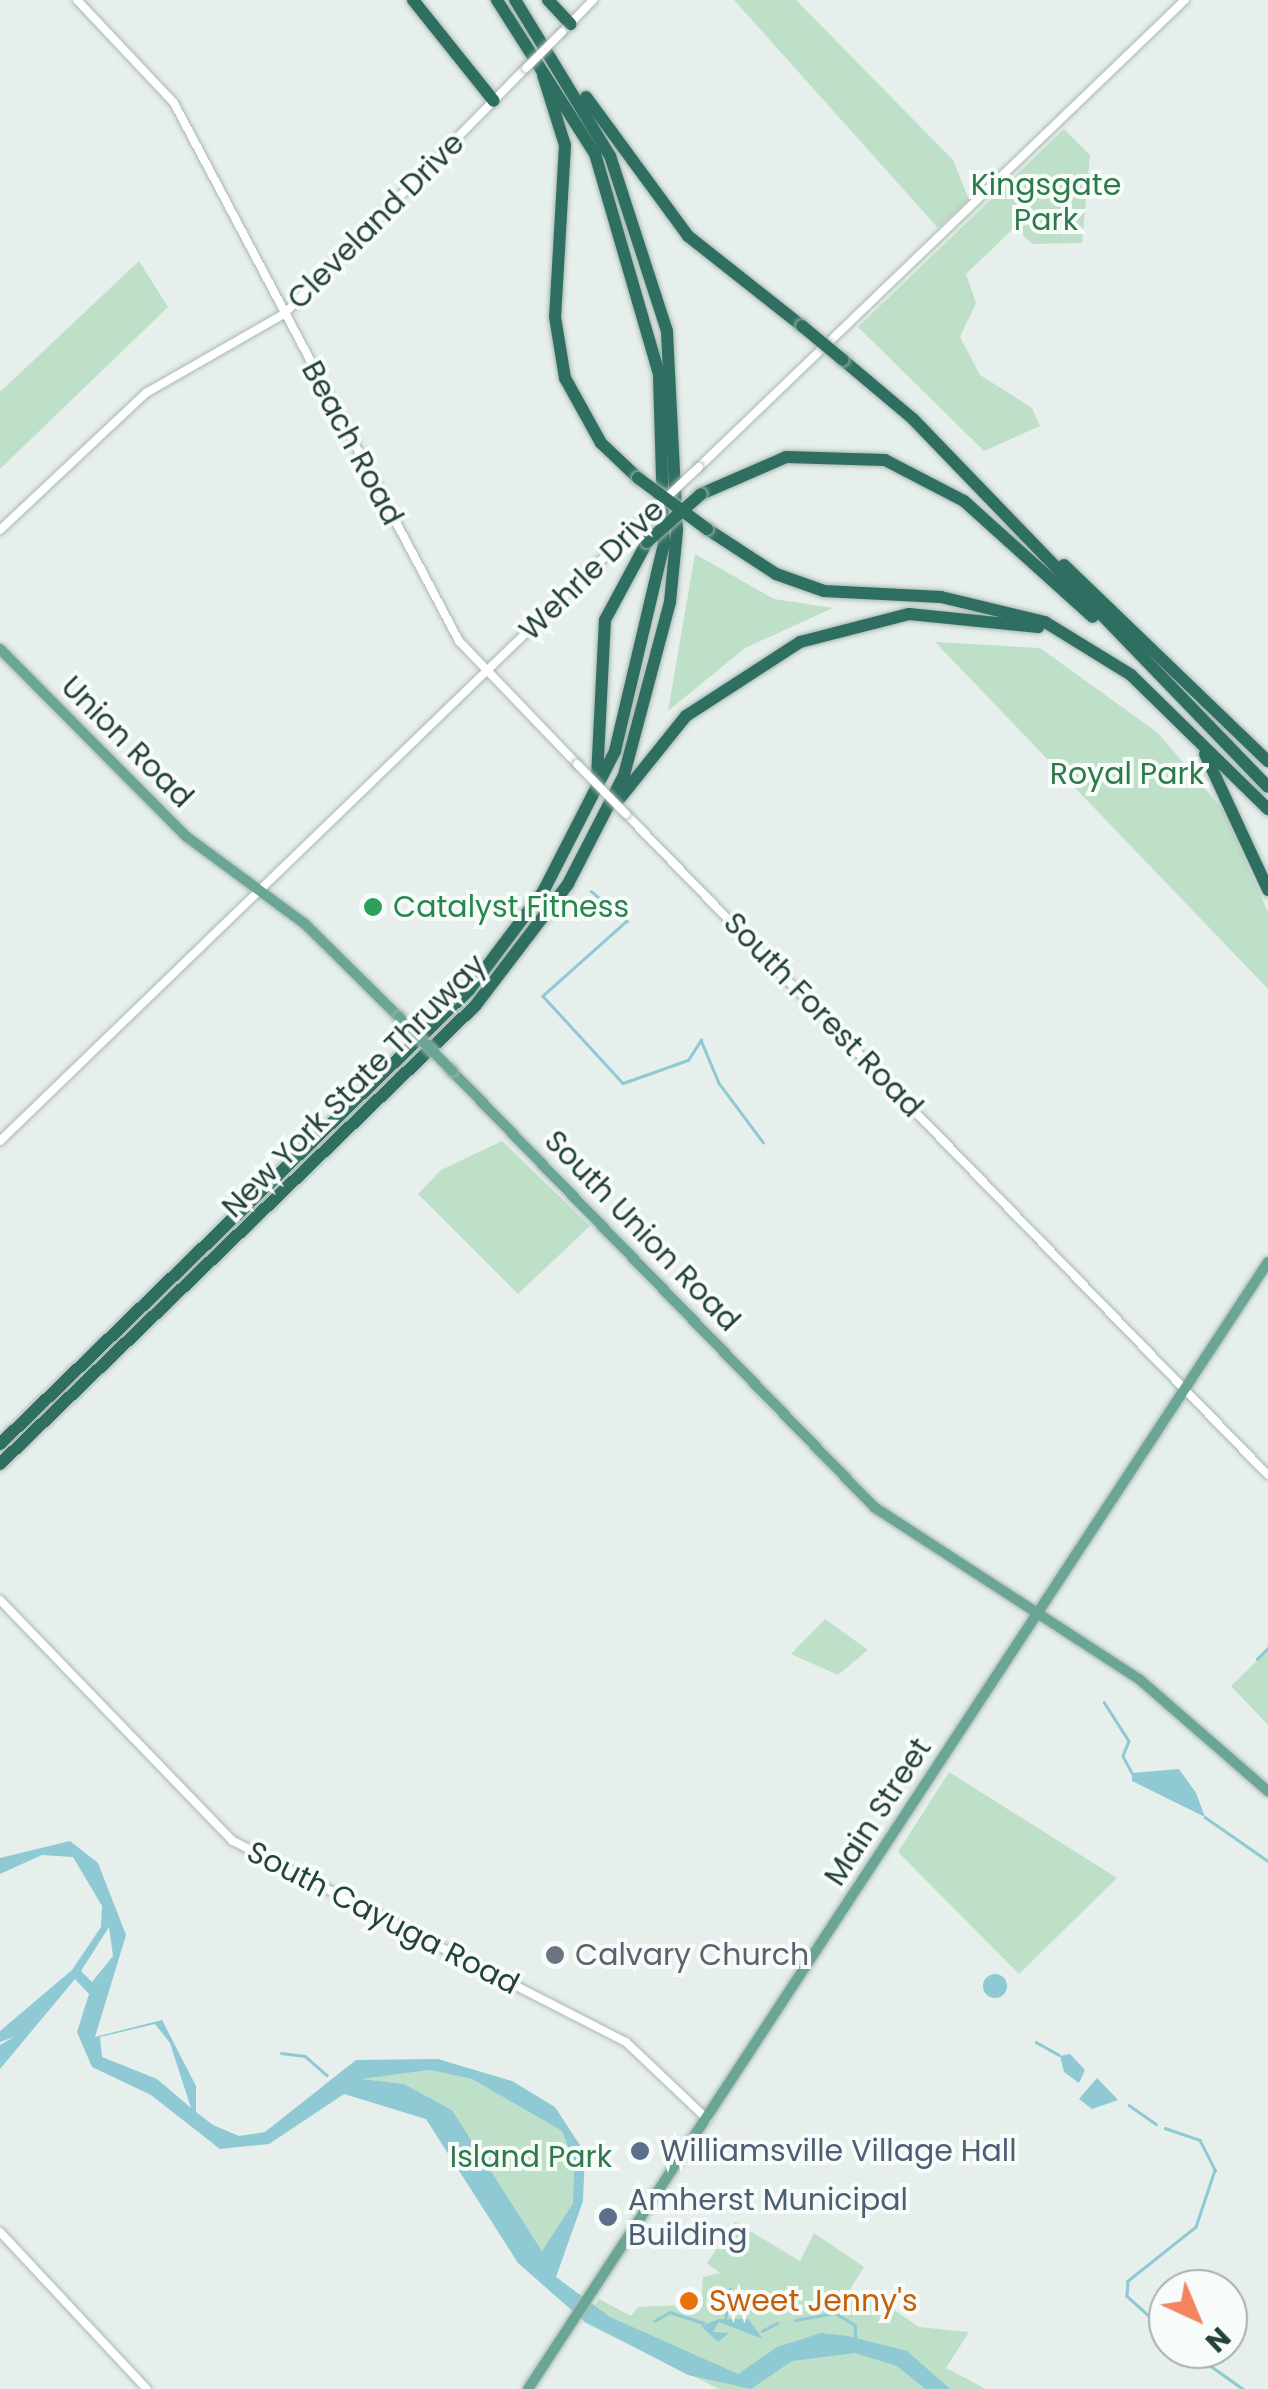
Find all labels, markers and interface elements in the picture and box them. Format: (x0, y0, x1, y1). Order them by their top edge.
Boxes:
street label: Cleveland Drive (280, 125, 472, 317)
park label: Kingsgate Park (971, 167, 1121, 238)
street label: Beach Road (294, 355, 410, 531)
street label: Wehrle Drive (512, 492, 672, 648)
street label: Union Road (54, 669, 200, 815)
park label: Royal Park (1050, 756, 1204, 792)
place label: Catalyst Fitness (393, 889, 629, 925)
marker: Catalyst Fitness (362, 896, 384, 918)
street label: South Forest Road (716, 905, 930, 1125)
street label: New York State Thruway (215, 947, 493, 1225)
street label: South Union Road (537, 1123, 747, 1339)
street label: Main Street (817, 1732, 939, 1892)
street label: South Cayuga Road (241, 1834, 525, 2002)
place label: Calvary Church (575, 1937, 809, 1973)
marker: Calvary Church (544, 1944, 566, 1966)
place label: Williamsville Village Hall (660, 2133, 1017, 2169)
park label: Island Park (450, 2139, 612, 2175)
marker: Williamsville Village Hall (629, 2140, 651, 2162)
place label: Amherst Municipal Building (628, 2182, 908, 2252)
marker: Amherst Municipal Building (597, 2206, 619, 2228)
north arrow (1148, 2269, 1248, 2369)
place label: Sweet Jenny's (709, 2283, 918, 2319)
marker: Sweet Jenny's (678, 2290, 700, 2312)
text: N (1197, 2318, 1239, 2361)

